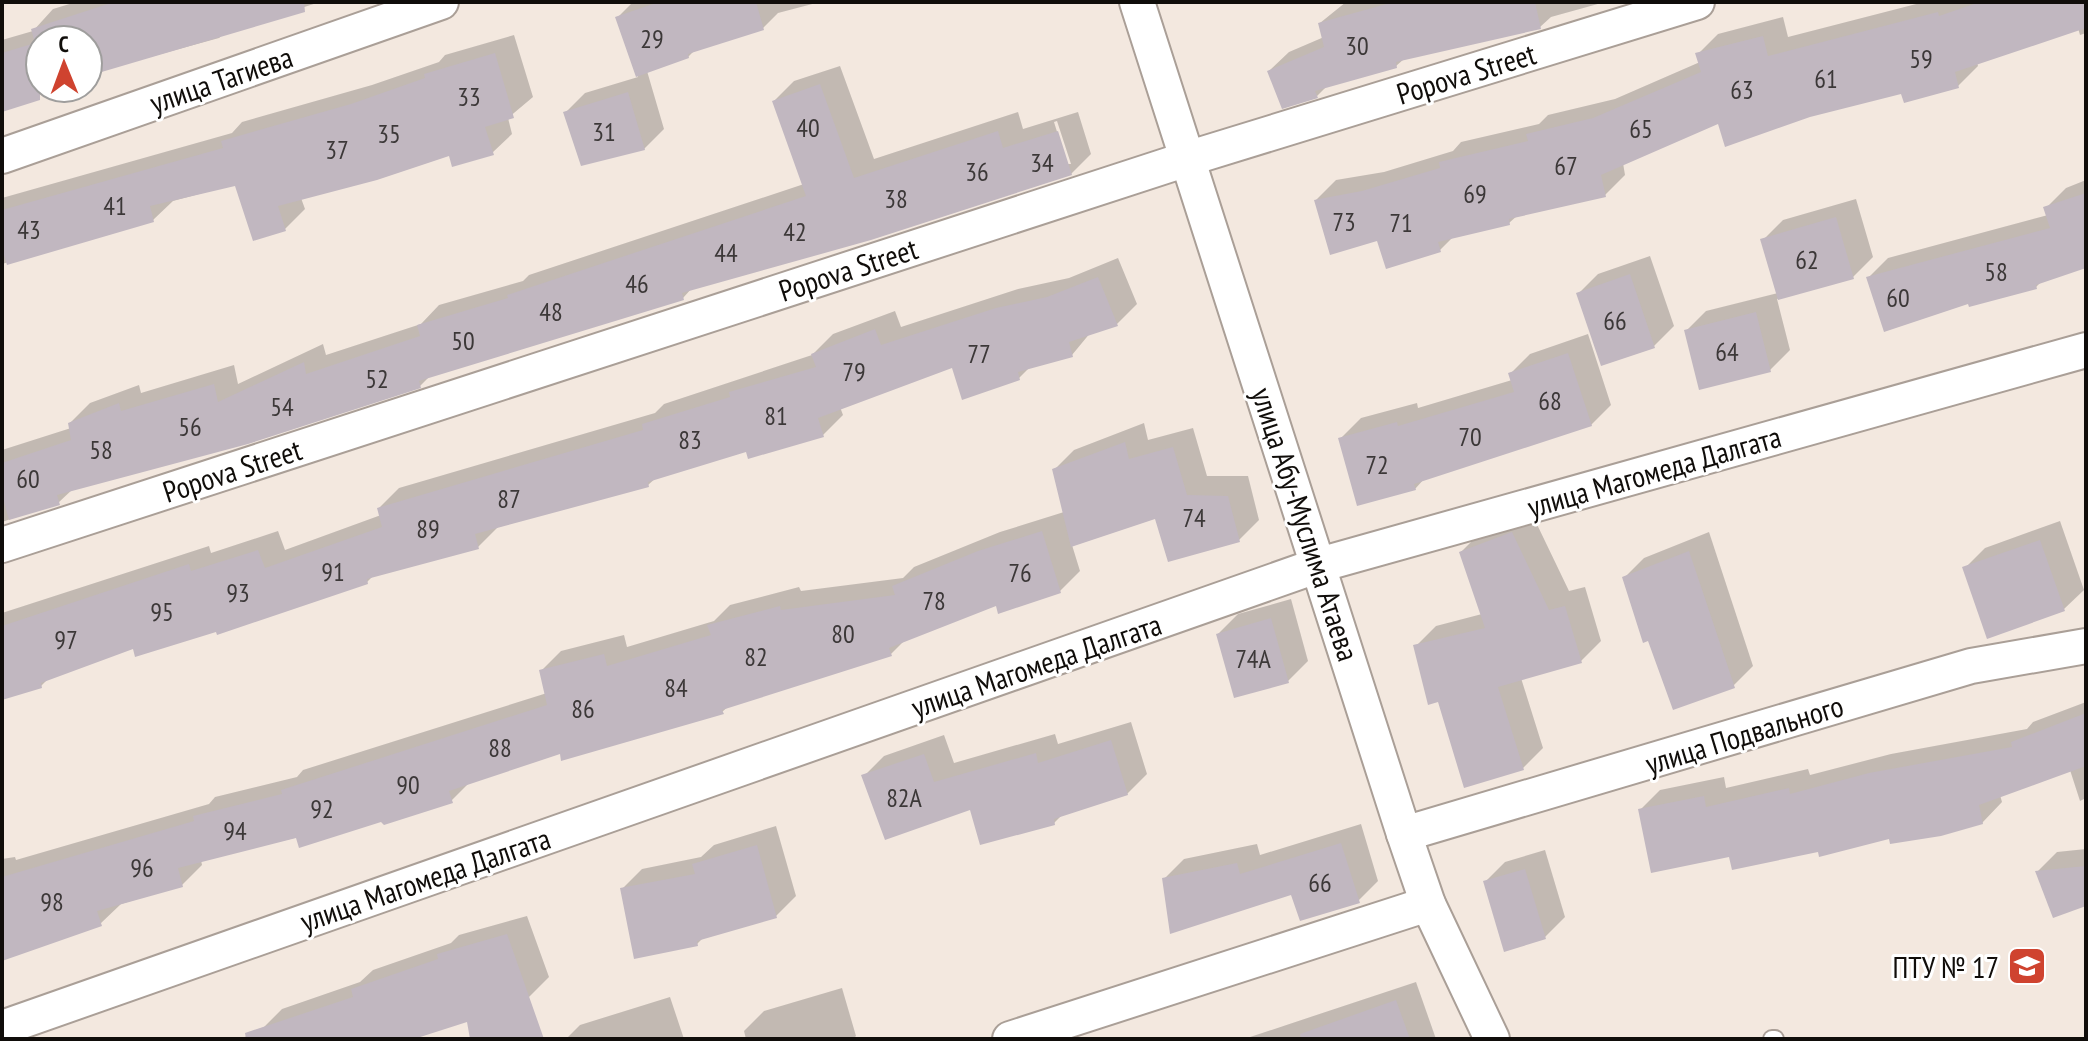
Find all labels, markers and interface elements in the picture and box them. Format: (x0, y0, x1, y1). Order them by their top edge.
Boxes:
house number: 29 (640, 22, 664, 55)
north arrow (24, 24, 104, 104)
house number: 30 (1345, 29, 1369, 62)
text: С (58, 30, 69, 58)
street label: Popova Street (1392, 33, 1541, 113)
street label: улица Тагиева (145, 36, 297, 122)
house number: 59 (1909, 42, 1933, 75)
house number: 61 (1814, 62, 1838, 95)
house number: 63 (1730, 73, 1754, 106)
house number: 33 (457, 80, 481, 113)
house number: 40 (796, 111, 820, 144)
house number: 65 (1629, 112, 1653, 145)
house number: 31 (592, 115, 616, 148)
house number: 35 (377, 117, 401, 150)
house number: 37 (325, 133, 349, 166)
house number: 34 (1030, 146, 1054, 179)
house number: 67 (1554, 149, 1578, 182)
house number: 36 (965, 155, 989, 188)
house number: 69 (1463, 177, 1487, 210)
house number: 38 (884, 182, 908, 215)
house number: 41 (103, 189, 127, 222)
house number: 73 (1332, 205, 1356, 238)
house number: 71 (1389, 206, 1413, 239)
house number: 43 (17, 213, 41, 246)
house number: 42 (783, 215, 807, 248)
street label: Popova Street (774, 228, 923, 310)
house number: 44 (714, 236, 738, 269)
house number: 62 (1795, 243, 1819, 276)
house number: 58 (1984, 255, 2008, 288)
house number: 46 (625, 267, 649, 300)
house number: 60 (1886, 281, 1910, 314)
house number: 48 (539, 295, 563, 328)
house number: 66 (1603, 304, 1627, 337)
house number: 50 (451, 324, 475, 357)
house number: 64 (1715, 335, 1739, 368)
house number: 77 (967, 337, 991, 370)
house number: 79 (842, 355, 866, 388)
house number: 52 (365, 362, 389, 395)
street label: улица Абу-Муслима Атаева (1243, 382, 1369, 666)
house number: 68 (1538, 384, 1562, 417)
house number: 54 (270, 390, 294, 423)
house number: 81 (764, 399, 788, 432)
house number: 56 (178, 410, 202, 443)
street label: улица Магомеда Далгата (1523, 416, 1785, 526)
house number: 70 (1458, 420, 1482, 453)
house number: 83 (678, 423, 702, 456)
street label: Popova Street (158, 429, 307, 511)
house number: 58 (89, 433, 113, 466)
house number: 72 (1365, 448, 1389, 481)
house number: 60 (16, 462, 40, 495)
house number: 87 (497, 482, 521, 515)
house number: 74 (1182, 501, 1206, 534)
house number: 89 (416, 512, 440, 545)
house number: 91 (321, 555, 345, 588)
house number: 76 (1008, 556, 1032, 589)
house number: 93 (226, 576, 250, 609)
house number: 78 (922, 584, 946, 617)
house number: 95 (150, 595, 174, 628)
street label: улица Магомеда Далгата (906, 604, 1166, 726)
house number: 80 (831, 617, 855, 650)
house number: 97 (54, 623, 78, 656)
house number: 82 (744, 640, 768, 673)
house number: 74А (1235, 642, 1272, 675)
house number: 84 (664, 671, 688, 704)
street label: улица Подвального (1640, 685, 1848, 783)
house number: 86 (571, 692, 595, 725)
house number: 88 (488, 731, 512, 764)
house number: 90 (396, 768, 420, 801)
house number: 82А (886, 781, 923, 814)
house number: 92 (310, 792, 334, 825)
house number: 94 (223, 814, 247, 847)
street label: улица Магомеда Далгата (295, 818, 555, 940)
house number: 96 (130, 851, 154, 884)
house number: 66 (1308, 866, 1332, 899)
house number: 98 (40, 885, 64, 918)
school or university icon: ПТУ № 17 (2006, 945, 2048, 987)
place label: ПТУ № 17 (1892, 947, 1999, 986)

